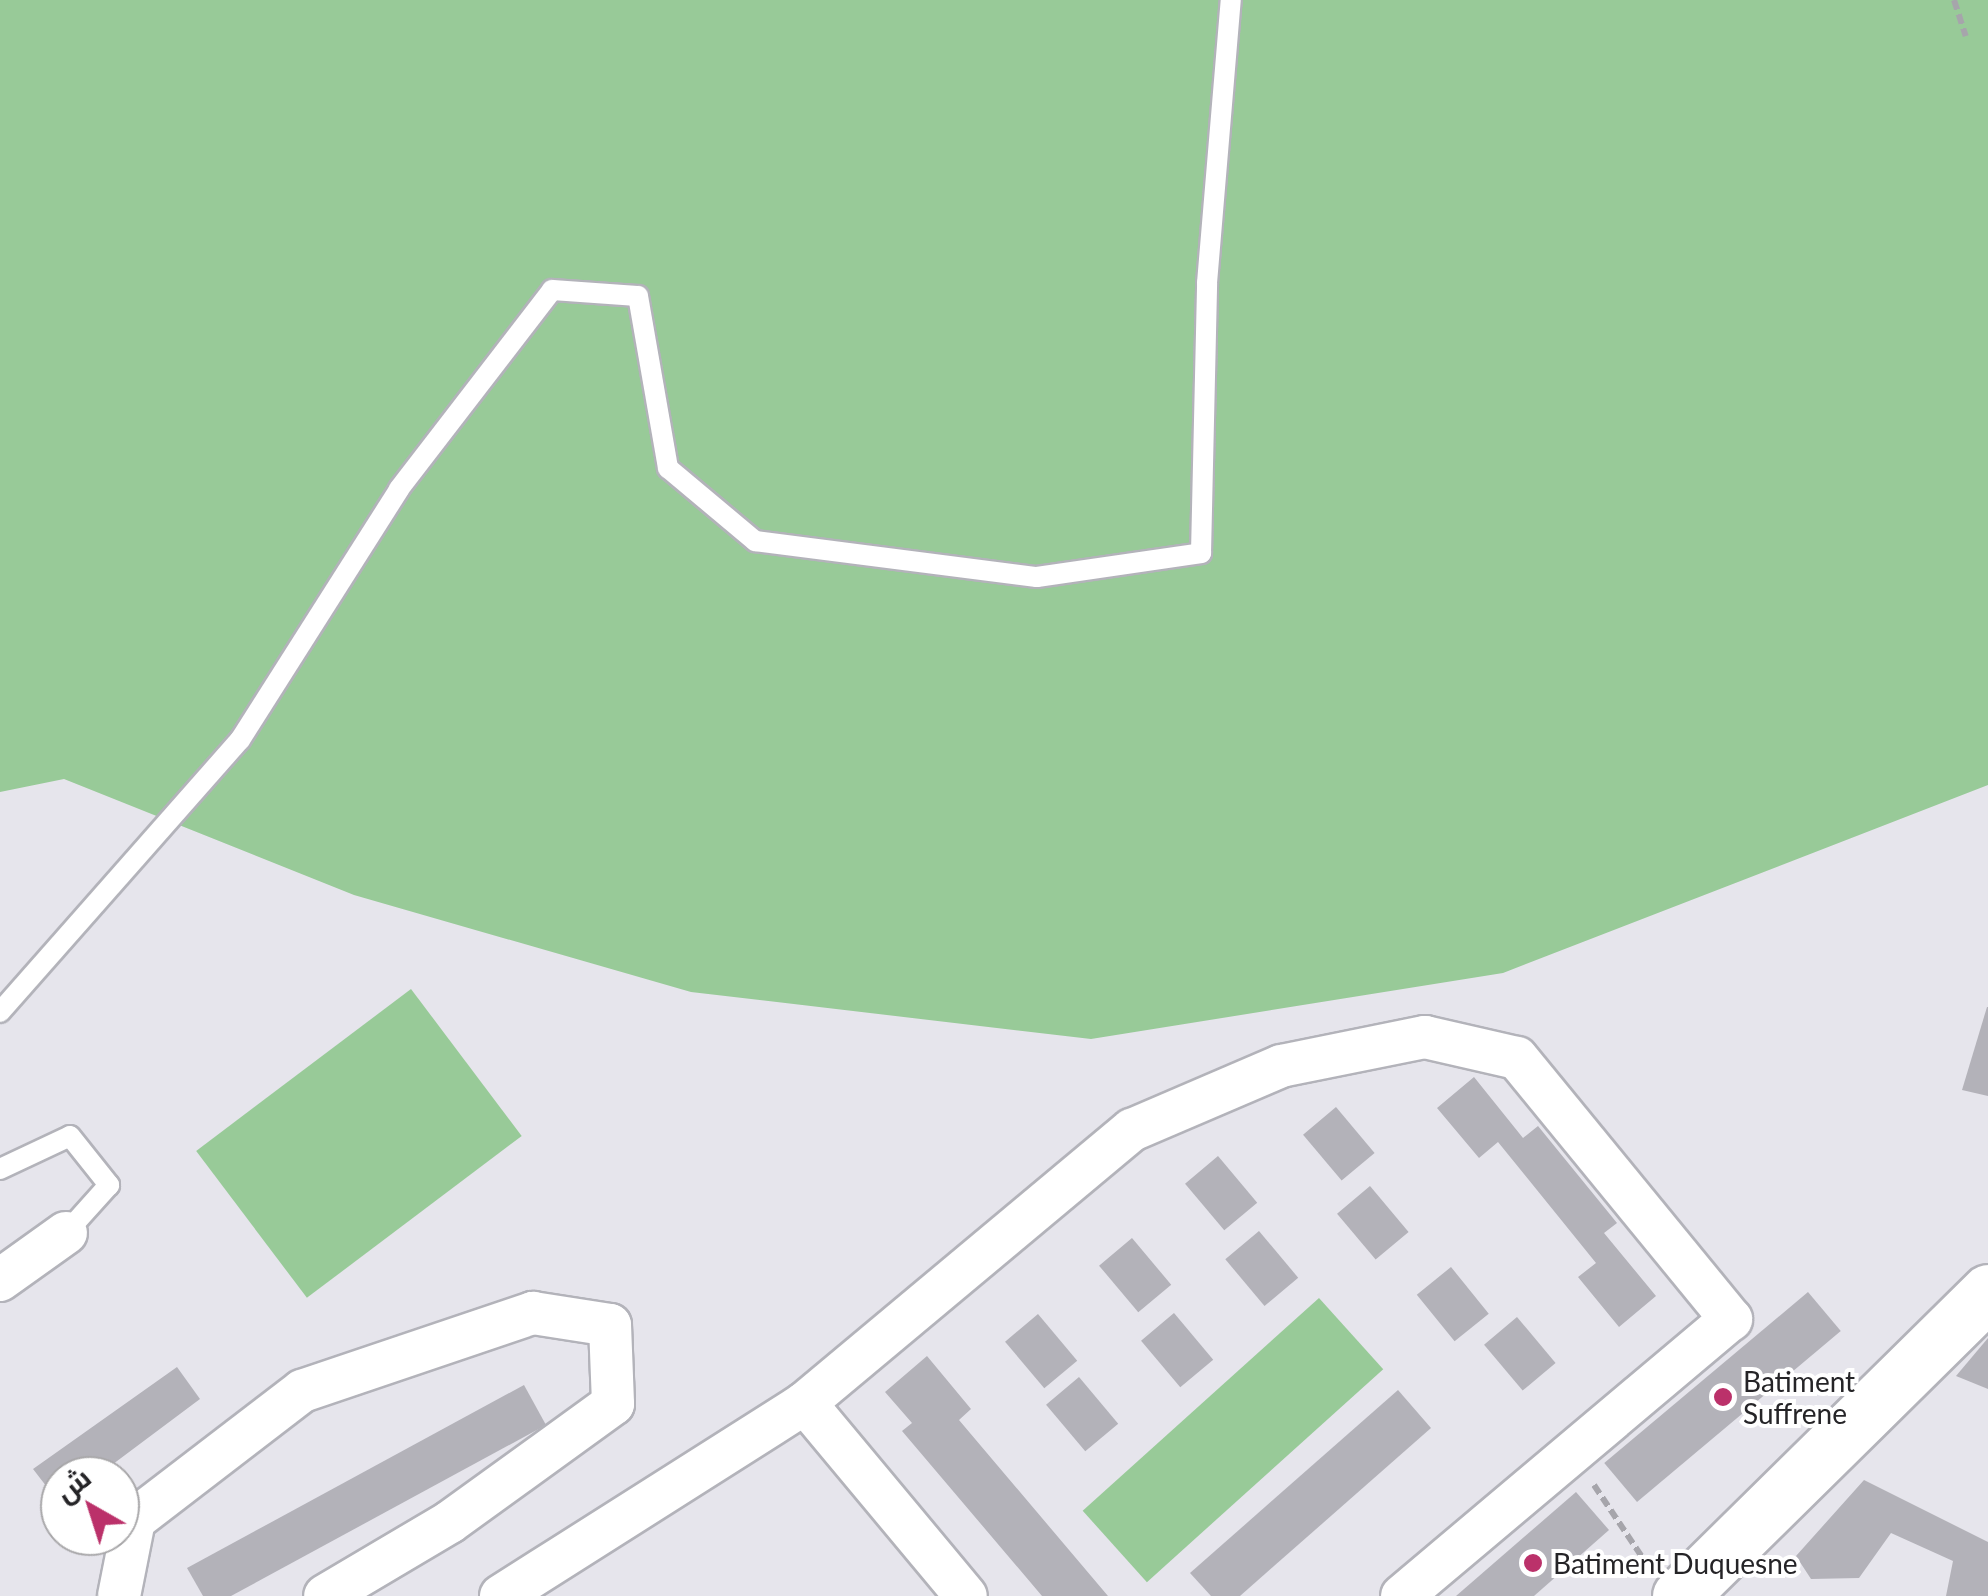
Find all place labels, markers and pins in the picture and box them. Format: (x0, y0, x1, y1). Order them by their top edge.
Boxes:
place label: Batiment Suffrene (1743, 1364, 1855, 1430)
marker: Batiment Suffrene (1712, 1386, 1734, 1408)
place label: Batiment Duquesne (1553, 1546, 1798, 1580)
marker: Batiment Duquesne (1522, 1552, 1544, 1574)

